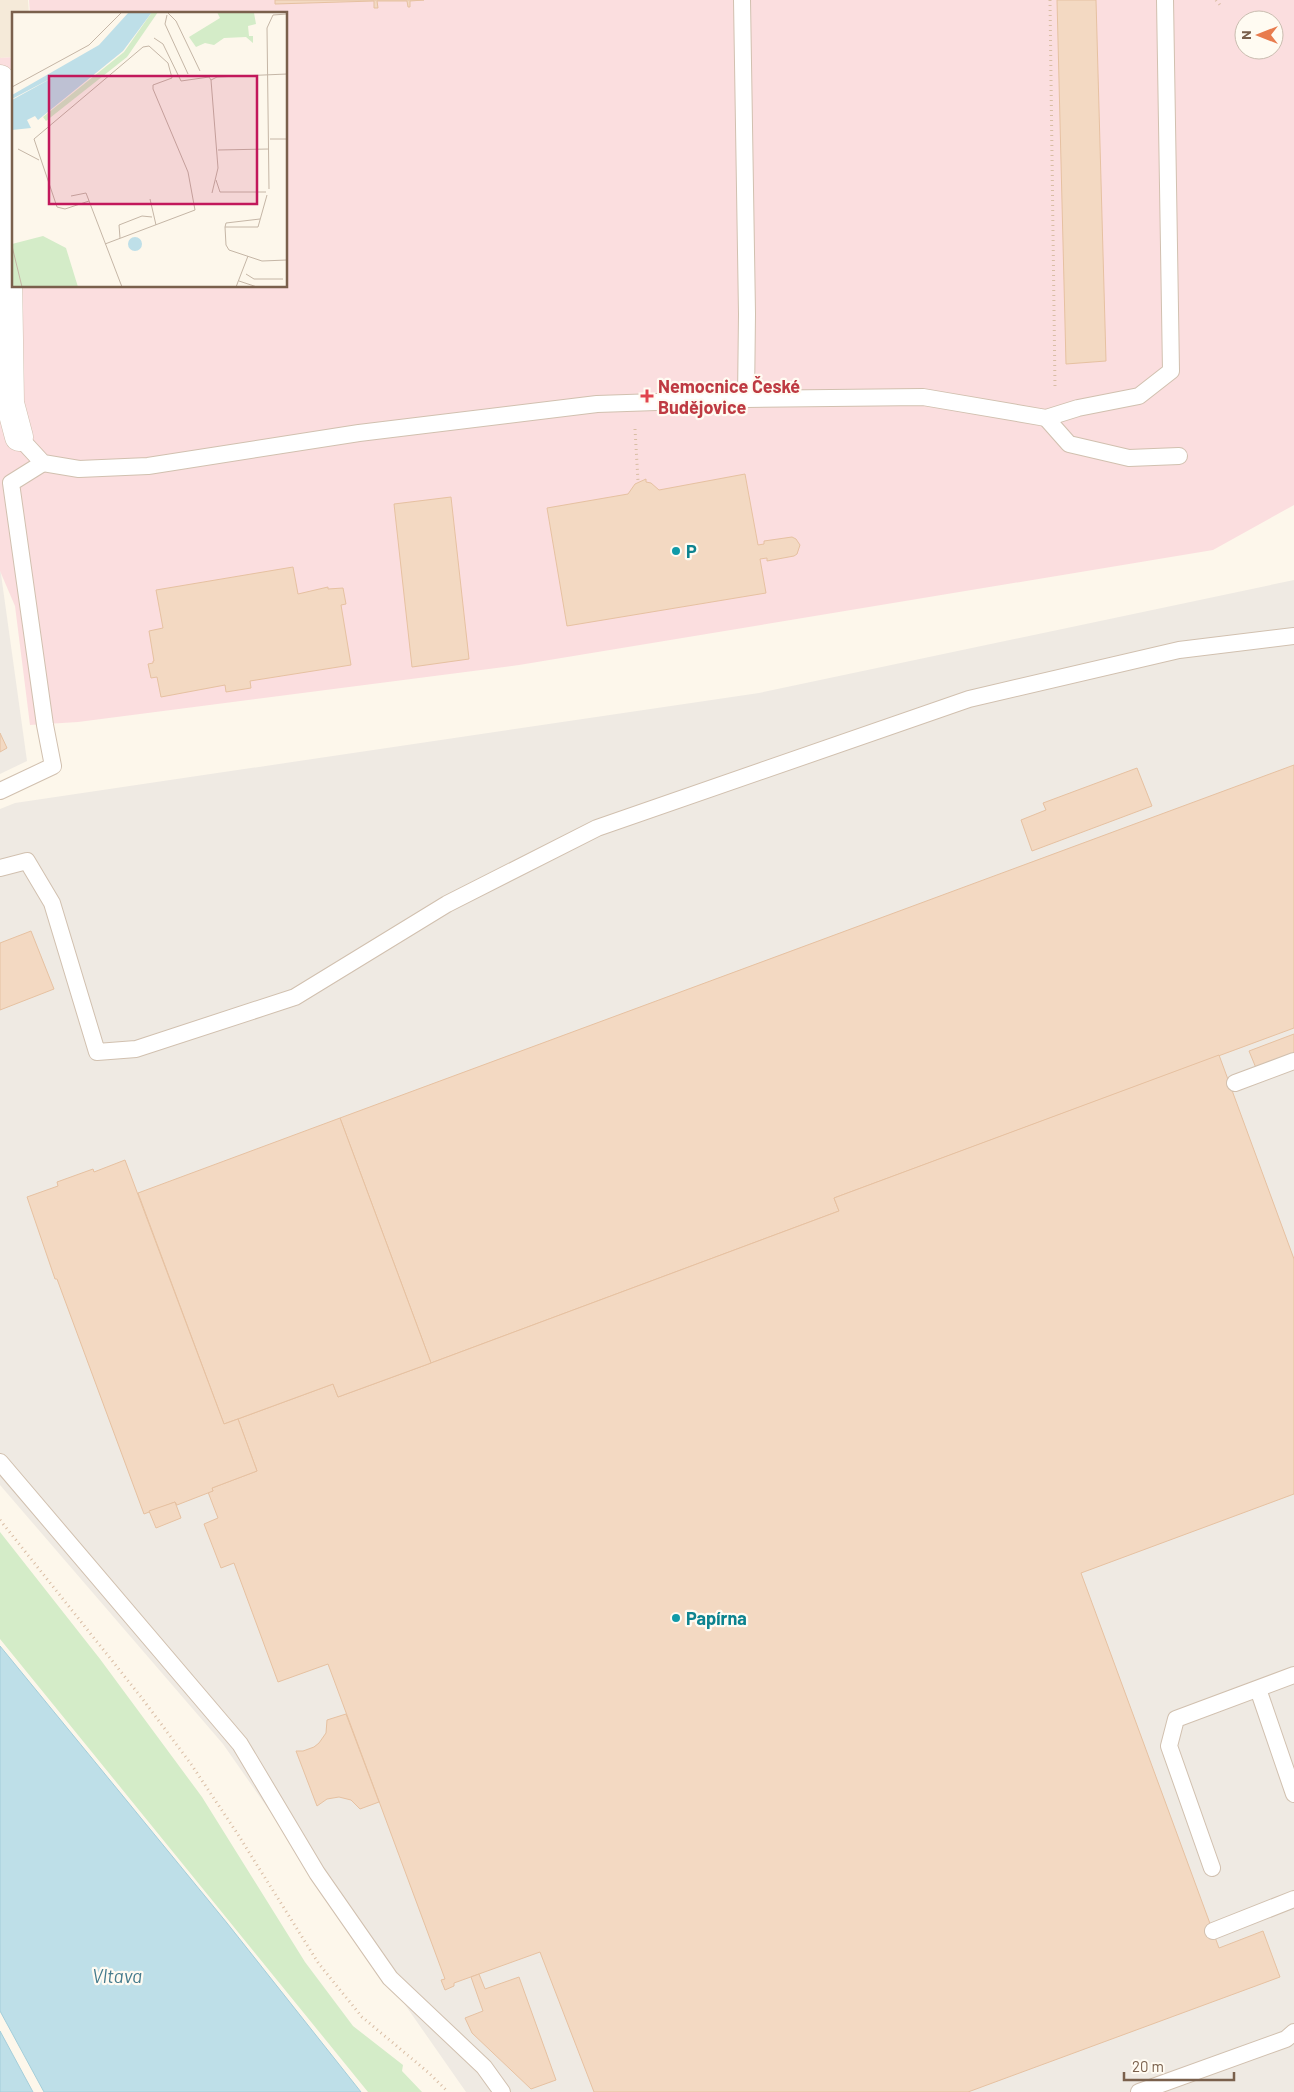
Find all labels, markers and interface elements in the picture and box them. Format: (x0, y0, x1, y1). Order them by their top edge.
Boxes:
north arrow (1234, 10, 1284, 60)
inset map (12, 12, 288, 288)
text: N (1237, 30, 1254, 40)
place label: Nemocnice České Budějovice (658, 375, 800, 418)
marker: Nemocnice České Budějovice (640, 389, 654, 403)
place label: P (686, 540, 697, 562)
marker: P (670, 545, 682, 557)
place label: Papírna (686, 1607, 747, 1629)
marker: Papírna (670, 1612, 682, 1624)
water label: Vltava (92, 1964, 142, 1987)
scale bar (1124, 2050, 1234, 2082)
text: 20 m (1132, 2057, 1164, 2075)

